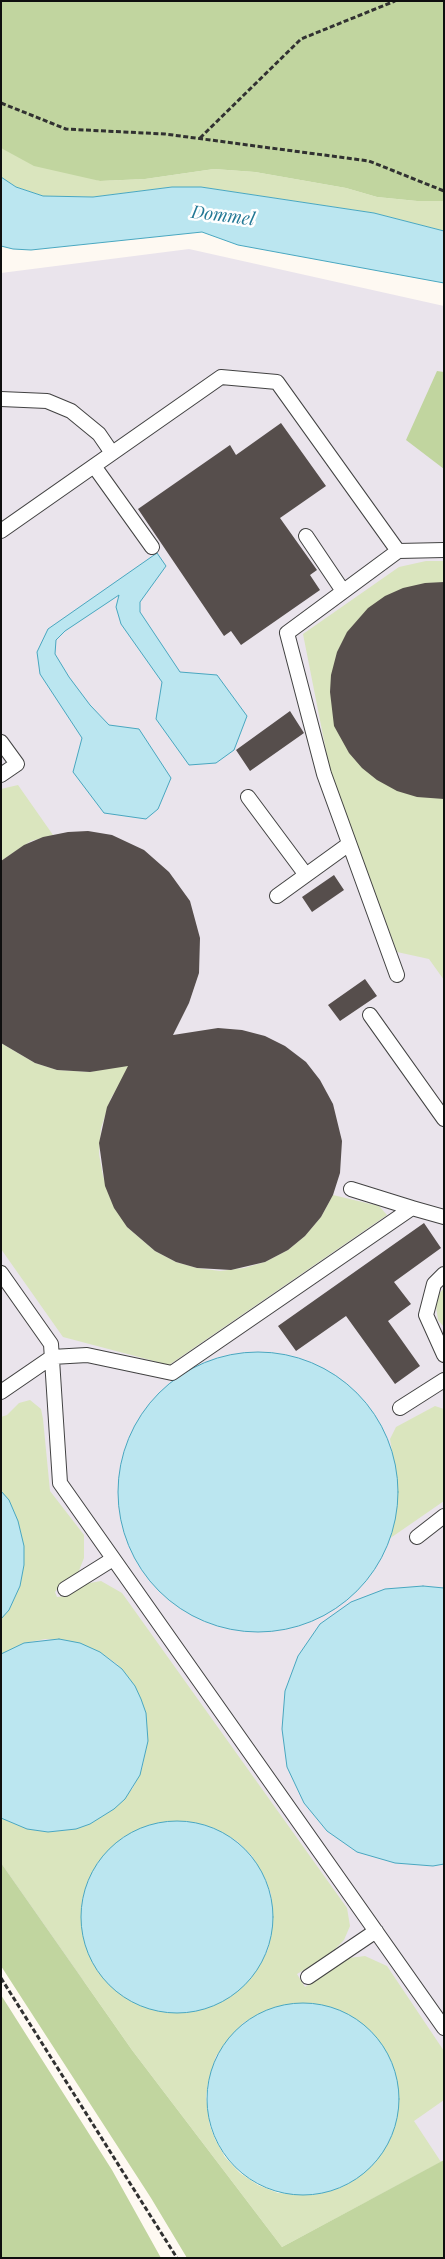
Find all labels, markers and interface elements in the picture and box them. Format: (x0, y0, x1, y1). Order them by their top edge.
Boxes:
water label: Dommel (190, 201, 256, 231)

